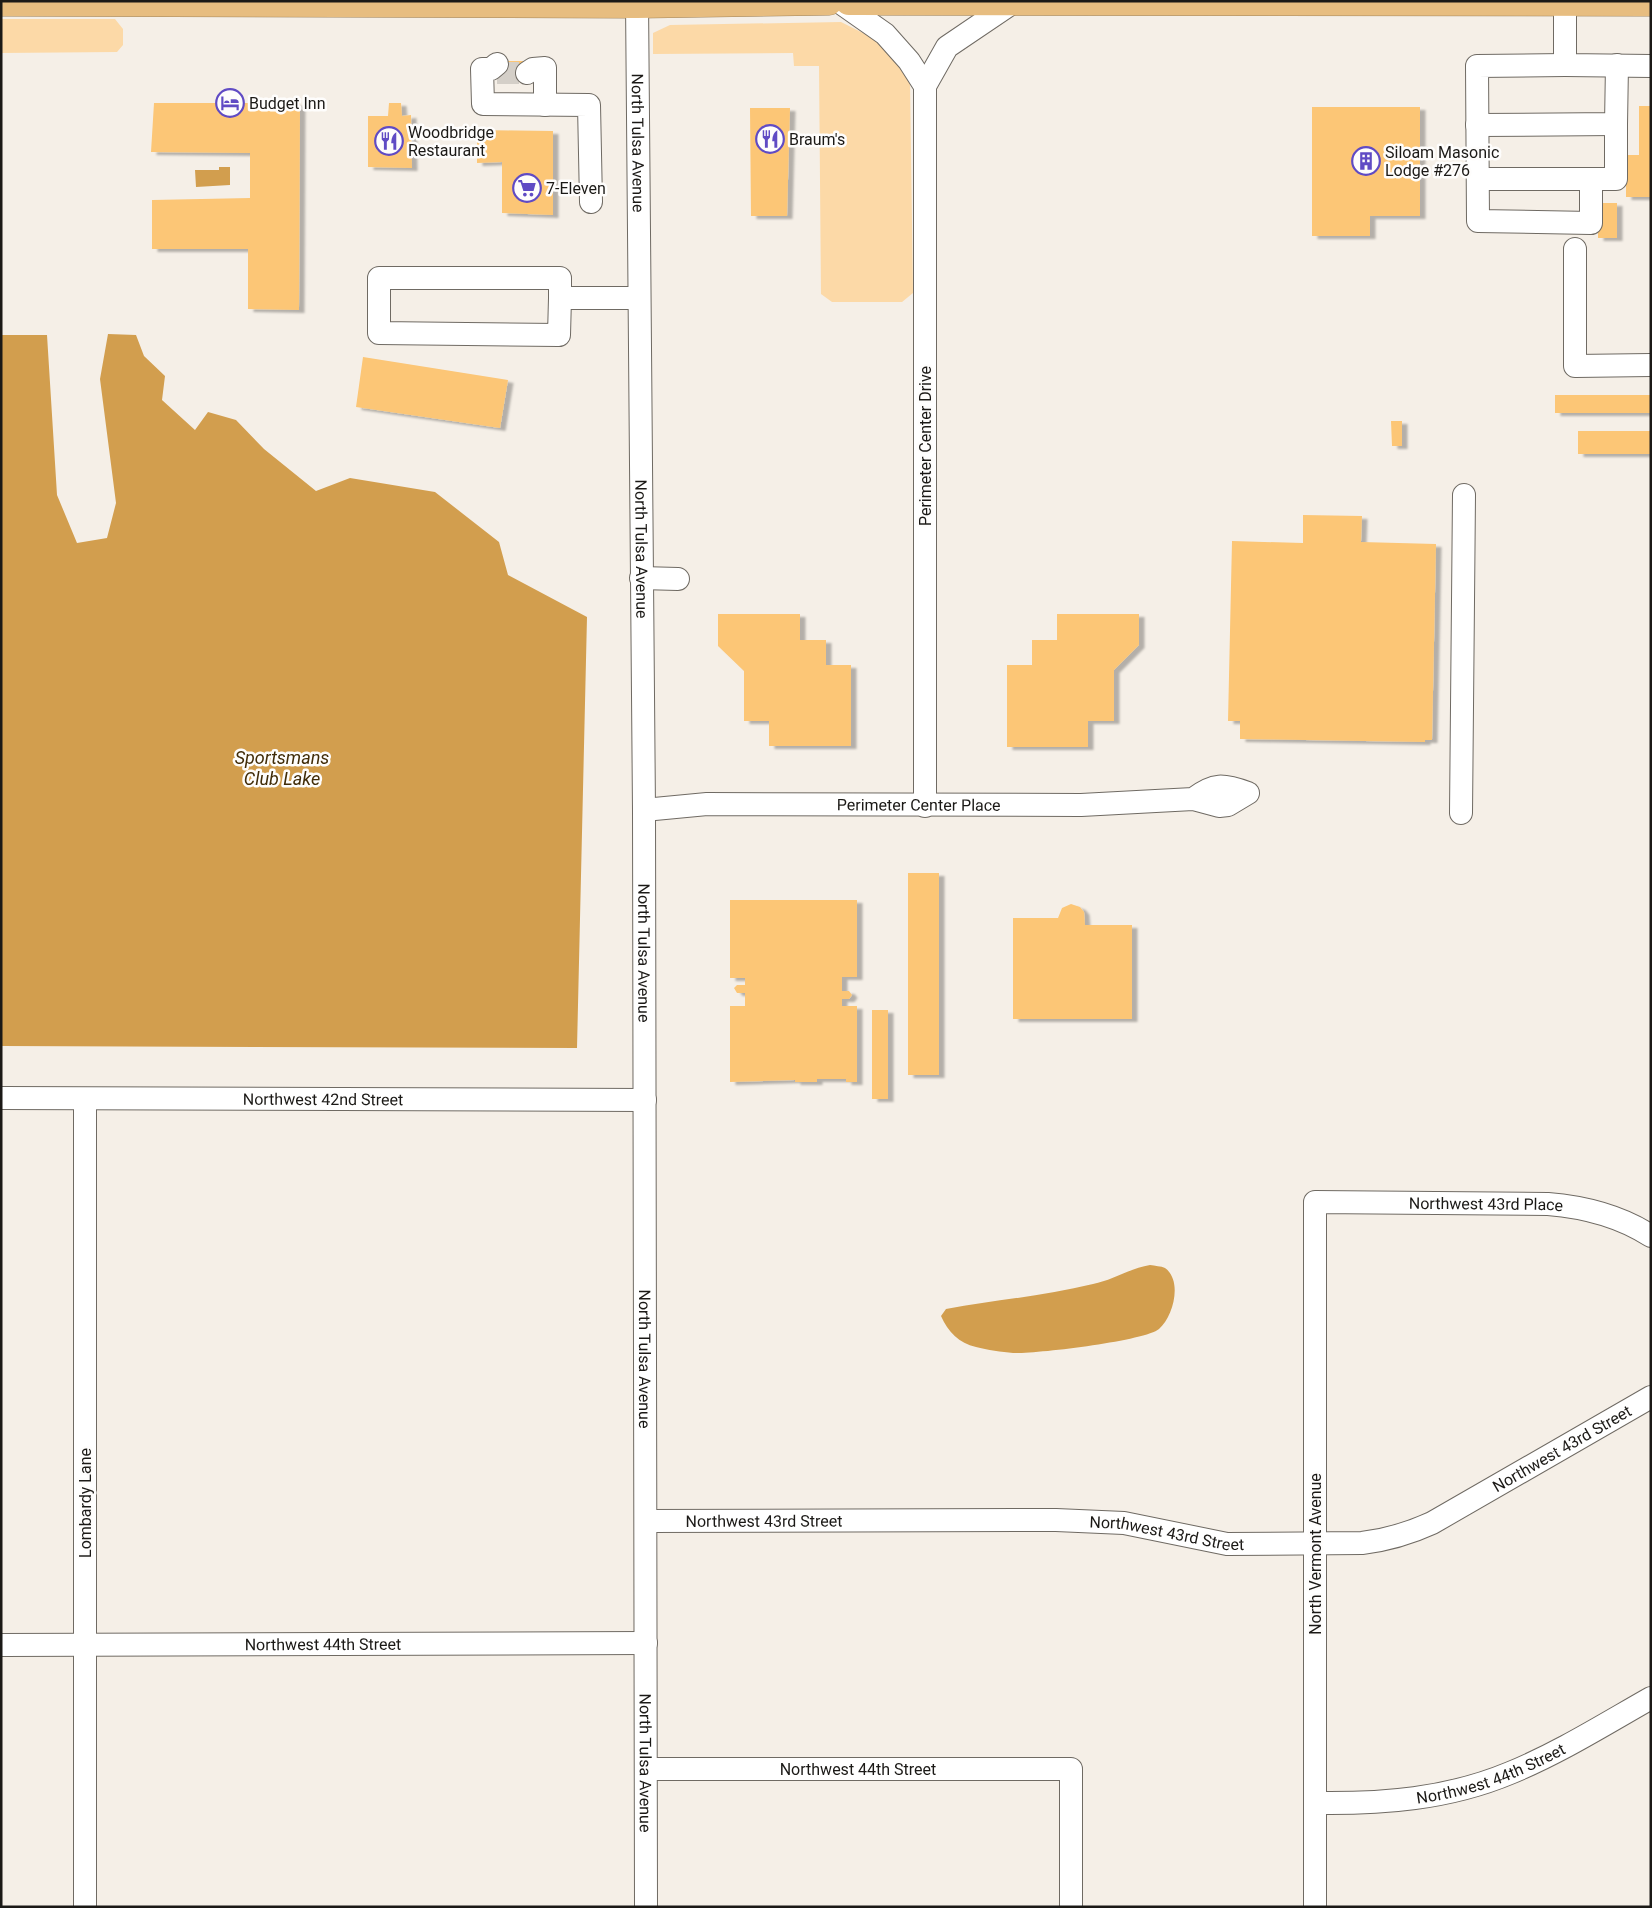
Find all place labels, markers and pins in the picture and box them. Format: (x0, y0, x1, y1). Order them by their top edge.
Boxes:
hotel icon: Budget Inn (215, 88, 245, 118)
place label: Budget Inn (249, 94, 326, 113)
place label: Woodbridge Restaurant (408, 123, 494, 160)
restaurant icon: Braum's (755, 124, 785, 154)
restaurant icon: Woodbridge Restaurant (374, 126, 404, 156)
place label: Braum's (789, 130, 845, 149)
place label: Siloam Masonic Lodge #276 (1385, 143, 1499, 180)
building icon: Siloam Masonic Lodge #276 (1351, 146, 1381, 176)
supermarket icon: 7-Eleven (512, 173, 542, 203)
place label: 7-Eleven (546, 179, 606, 198)

